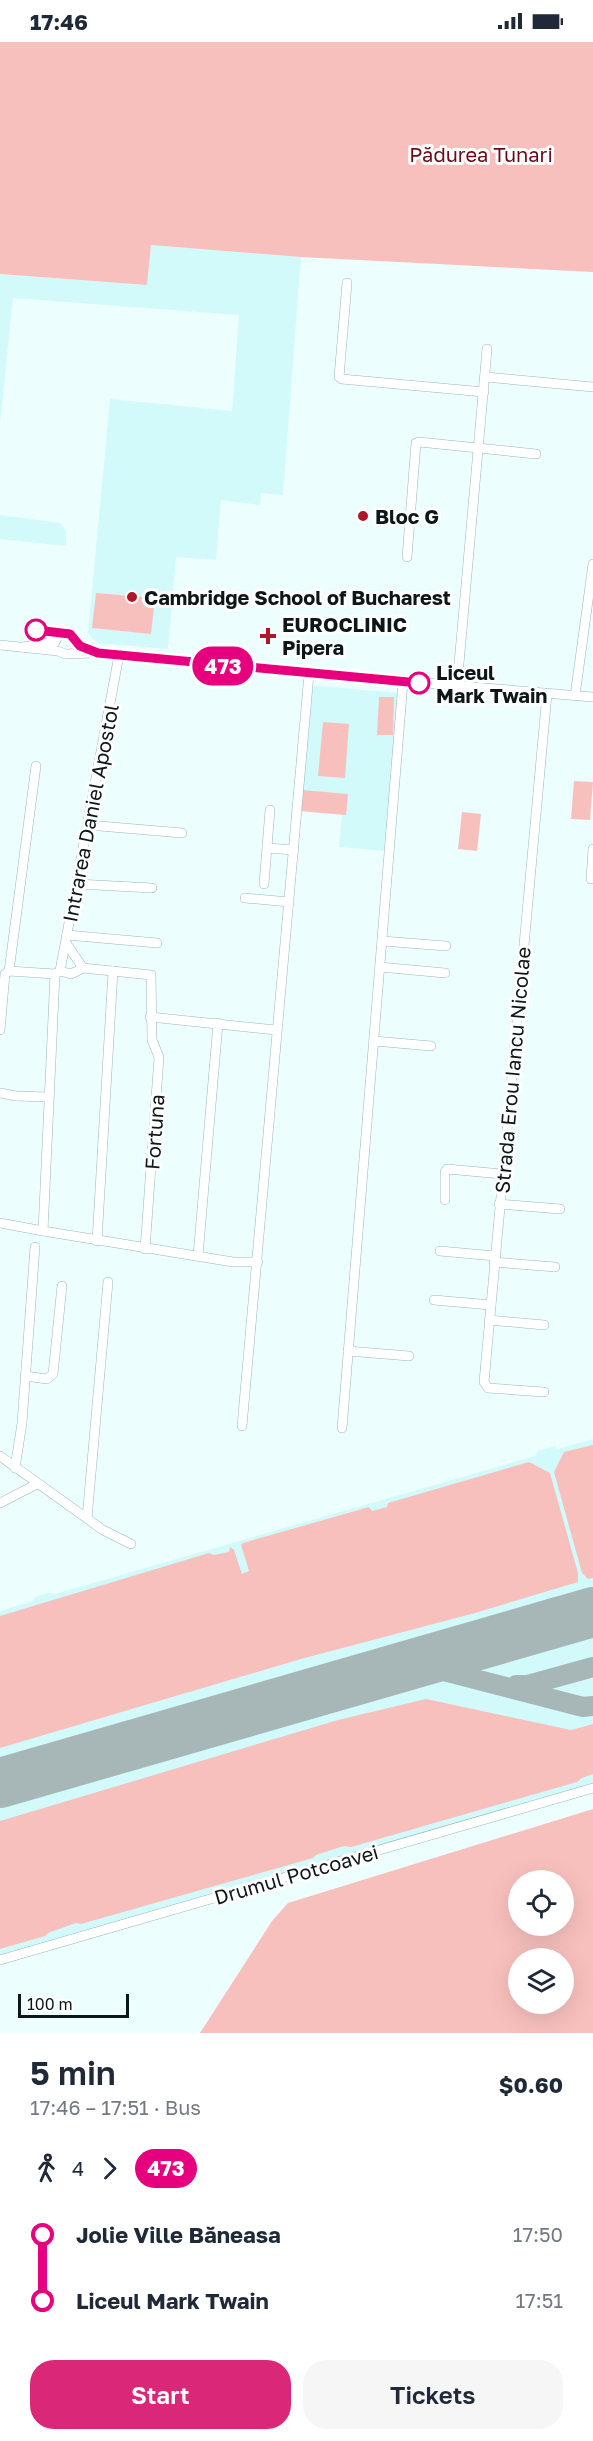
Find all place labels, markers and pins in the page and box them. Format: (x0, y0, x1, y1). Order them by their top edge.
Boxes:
place label: Bloc G (375, 504, 439, 528)
marker: Bloc G (356, 509, 370, 523)
place label: Cambridge School of Bucharest (144, 585, 451, 609)
marker: Cambridge School of Bucharest (125, 590, 139, 604)
place label: EUROCLINIC Pipera (282, 612, 407, 659)
unlabelled marker (25, 619, 47, 641)
marker: EUROCLINIC Pipera (259, 627, 277, 645)
place label: Liceul Mark Twain (436, 660, 547, 707)
marker: Liceul Mark Twain (408, 672, 430, 694)

